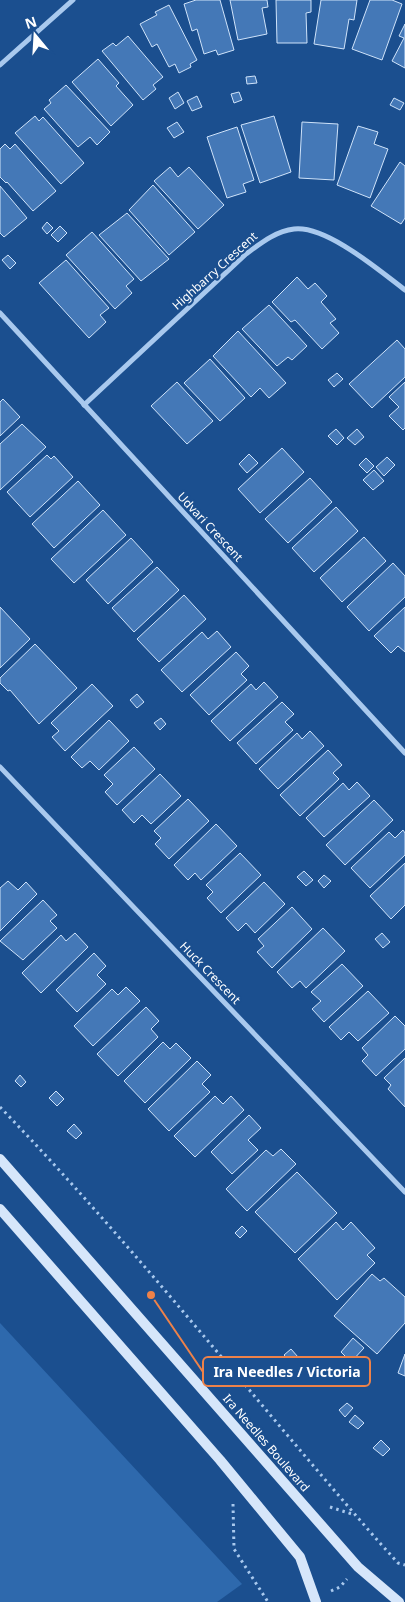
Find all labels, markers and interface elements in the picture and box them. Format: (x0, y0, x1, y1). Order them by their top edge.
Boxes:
north arrow (10, 10, 60, 60)
text: N (22, 11, 39, 33)
street label: Highbarry Crescent (168, 227, 261, 313)
street label: Udvari Crescent (174, 488, 247, 566)
street label: Huck Crescent (176, 938, 245, 1008)
callout: Ira Needles / Victoria (203, 1357, 370, 1386)
text: Ira Needles / Victoria (213, 1362, 361, 1381)
street label: Ira Needles Boulevard (219, 1390, 314, 1495)

